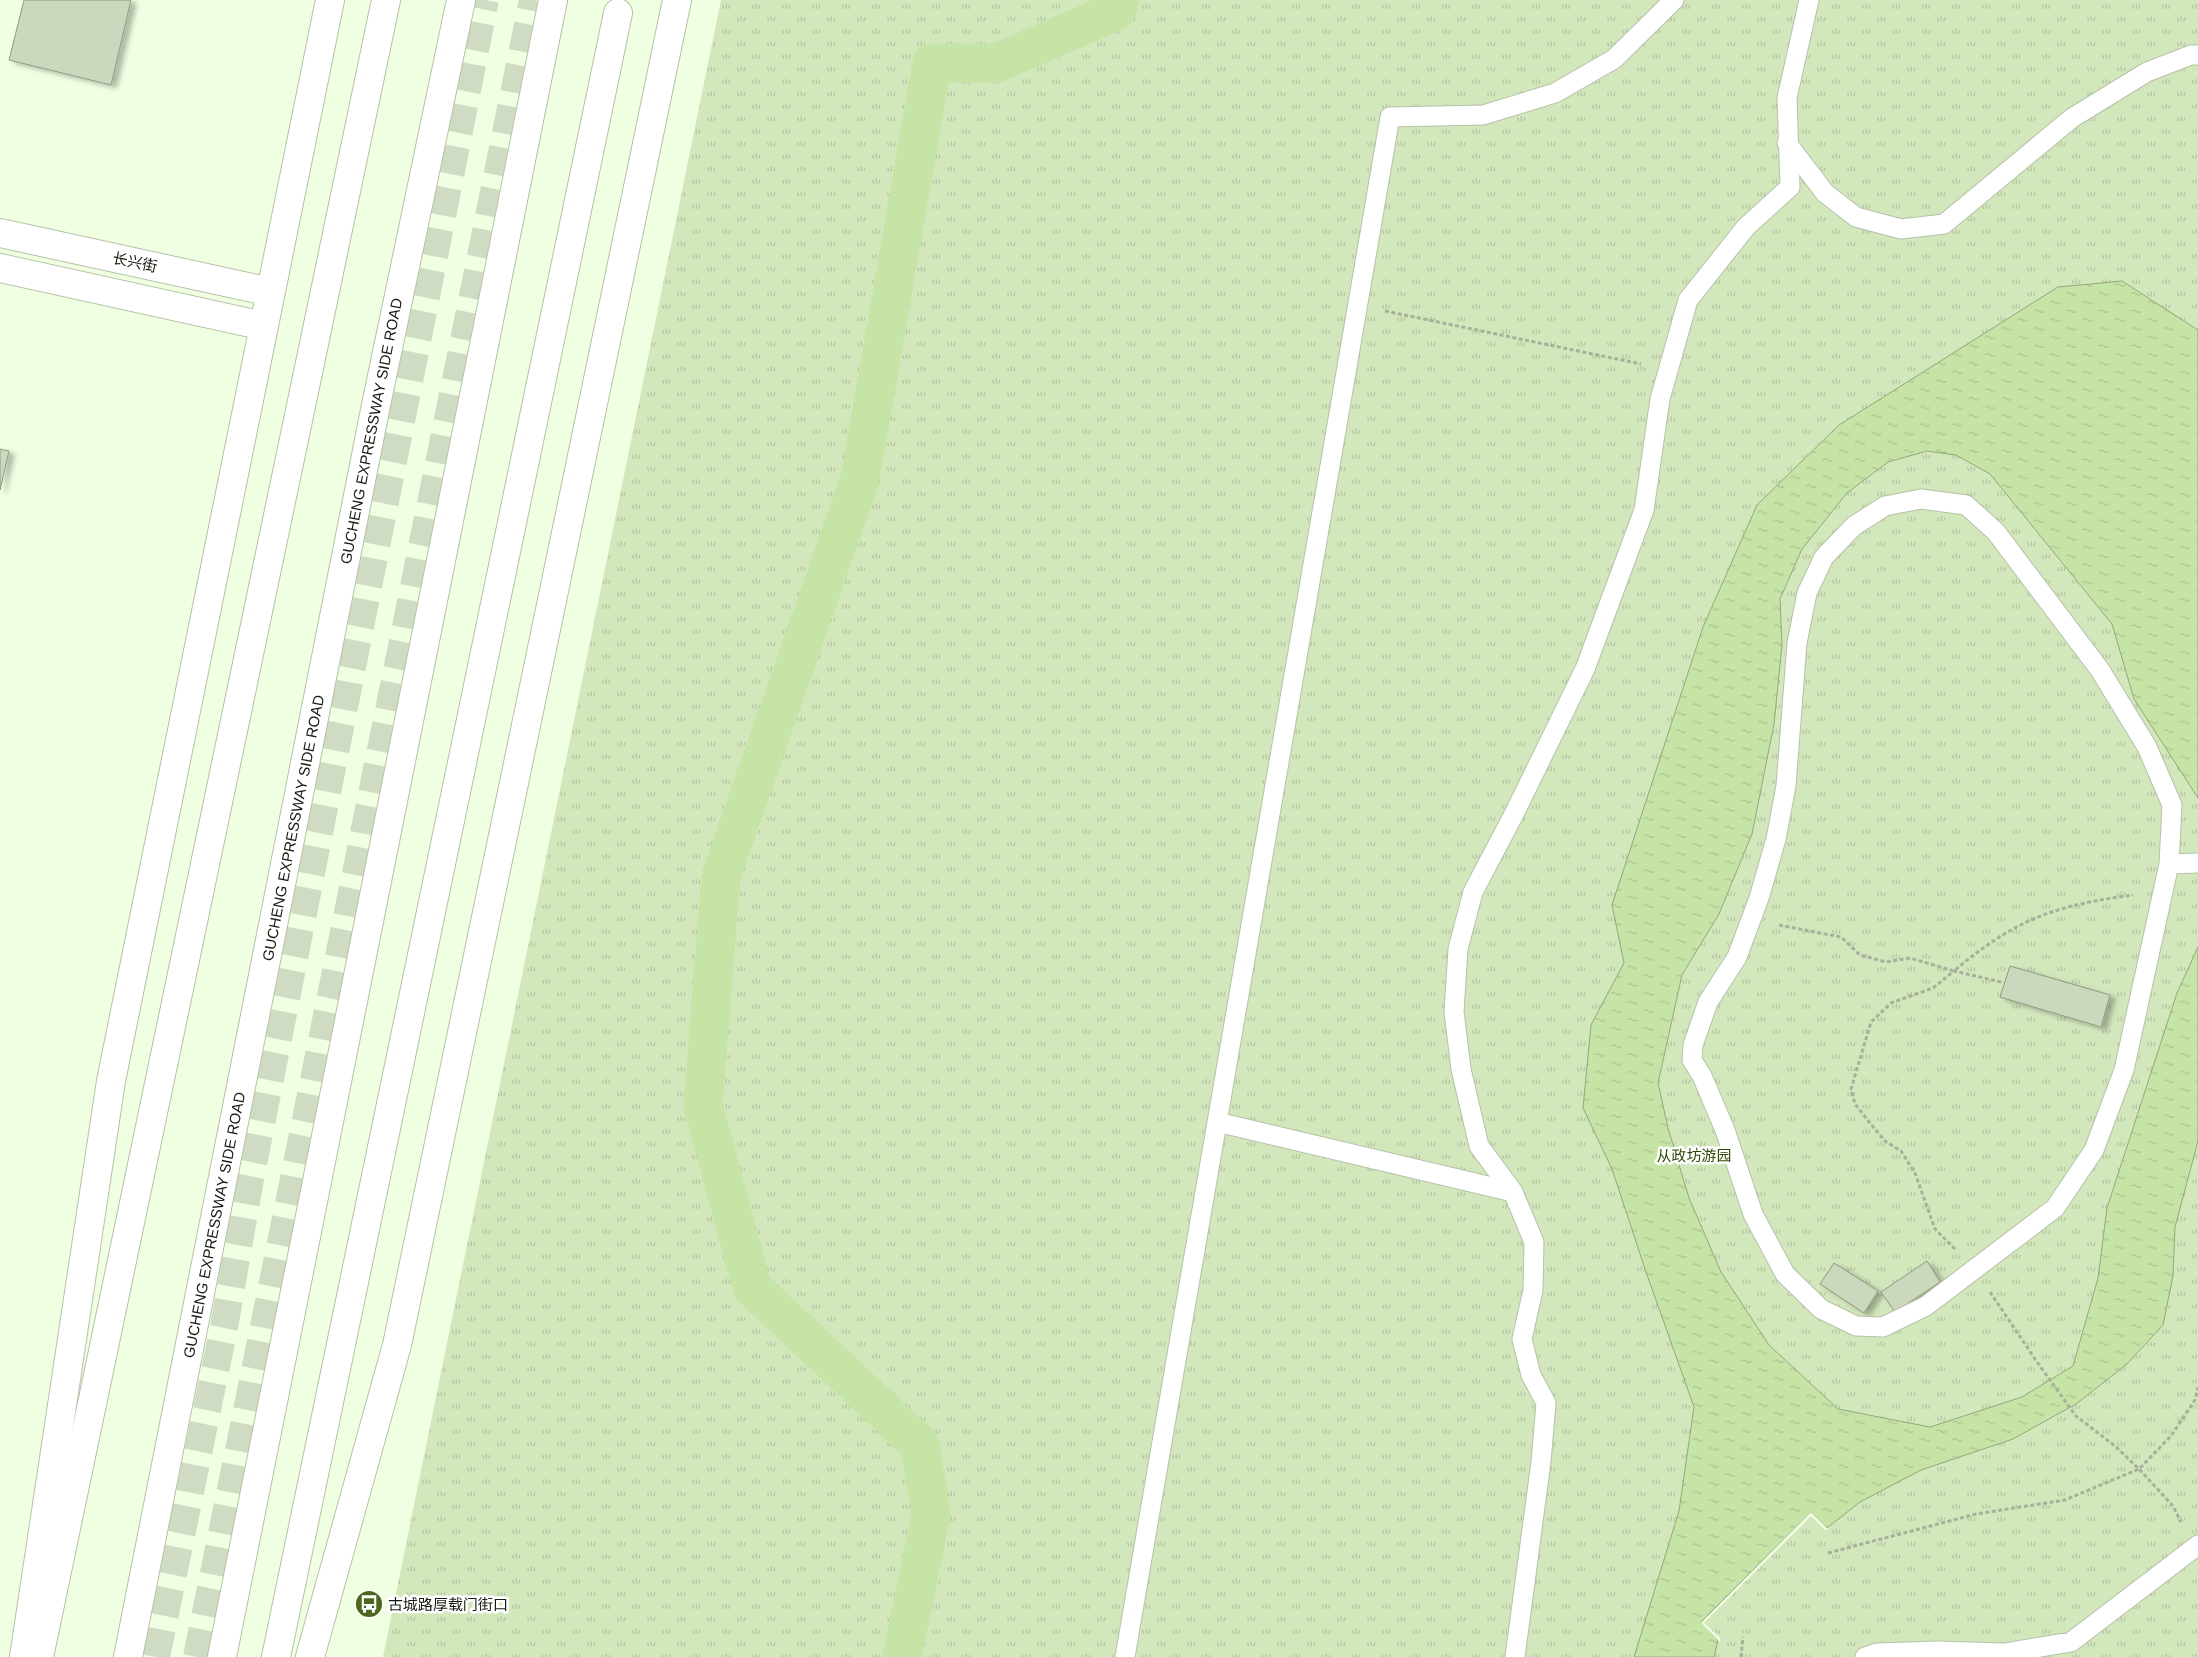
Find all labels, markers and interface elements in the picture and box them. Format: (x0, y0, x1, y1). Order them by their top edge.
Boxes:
street label: 长兴街 (111, 249, 159, 275)
street label: GUCHENG EXPRESSWAY SIDE ROAD (337, 296, 405, 565)
street label: GUCHENG EXPRESSWAY SIDE ROAD (259, 693, 327, 962)
street label: GUCHENG EXPRESSWAY SIDE ROAD (180, 1090, 248, 1359)
park label: 从政坊游园 (1656, 1147, 1732, 1164)
bus stop icon: 古城路厚载门街口 (354, 1589, 384, 1619)
place label: 古城路厚载门街口 (388, 1596, 508, 1613)

